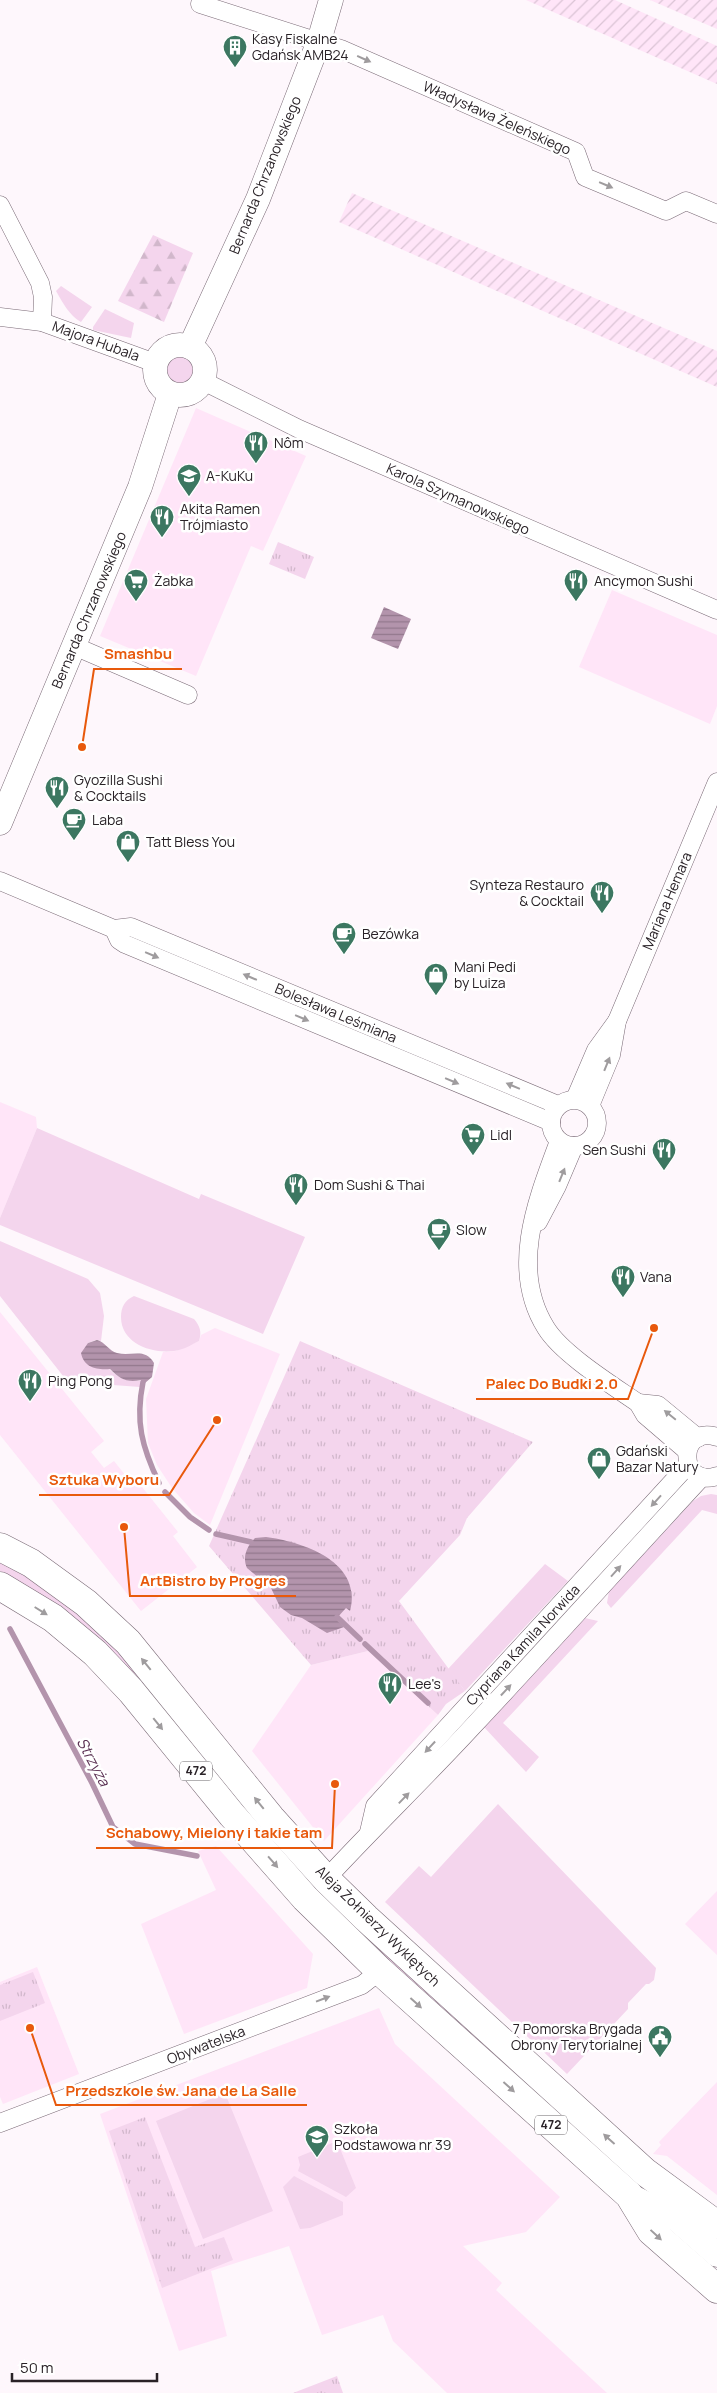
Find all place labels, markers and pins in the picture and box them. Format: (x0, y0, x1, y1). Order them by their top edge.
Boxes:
place label: Kasy Fiskalne Gdańsk AMB24 (252, 29, 349, 64)
building icon: Kasy Fiskalne Gdańsk AMB24 (222, 34, 248, 68)
restaurant icon: Nôm (243, 430, 269, 464)
place label: Nôm (274, 433, 304, 452)
school or university icon: A-KuKu (176, 463, 202, 497)
place label: A-KuKu (206, 466, 253, 485)
place label: Akita Ramen Trójmiasto (180, 499, 260, 534)
restaurant icon: Akita Ramen Trójmiasto (149, 504, 175, 538)
supermarket icon: Żabka (123, 568, 149, 602)
restaurant icon: Ancymon Sushi (563, 568, 589, 602)
place label: Żabka (154, 571, 193, 590)
place label: Ancymon Sushi (594, 571, 693, 590)
callout: Smashbu (94, 639, 182, 669)
place label: Gyozilla Sushi & Cocktails (74, 770, 163, 805)
restaurant icon: Gyozilla Sushi & Cocktails (44, 775, 70, 809)
cafe icon: Laba (61, 807, 87, 841)
place label: Laba (92, 810, 123, 829)
shop icon: Tatt Bless You (115, 829, 141, 863)
place label: Tatt Bless You (146, 832, 235, 851)
place label: Synteza Restauro & Cocktail (469, 875, 584, 910)
restaurant icon: Synteza Restauro & Cocktail (589, 880, 615, 914)
cafe icon: Bezówka (331, 921, 357, 955)
place label: Bezówka (362, 924, 419, 943)
place label: Mani Pedi by Luiza (454, 957, 516, 992)
shop icon: Mani Pedi by Luiza (423, 962, 449, 996)
supermarket icon: Lidl (460, 1122, 486, 1156)
place label: Lidl (490, 1125, 512, 1144)
restaurant icon: Sen Sushi (651, 1137, 677, 1171)
place label: Sen Sushi (582, 1140, 646, 1159)
restaurant icon: Dom Sushi & Thai (283, 1172, 309, 1206)
place label: Dom Sushi & Thai (314, 1175, 425, 1194)
cafe icon: Slow (426, 1217, 452, 1251)
place label: Slow (456, 1220, 487, 1239)
restaurant icon: Vana (610, 1264, 636, 1298)
place label: Vana (640, 1267, 672, 1286)
restaurant icon: Ping Pong (17, 1368, 43, 1402)
callout: Palec Do Budki 2.0 (476, 1369, 628, 1399)
place label: Ping Pong (48, 1371, 112, 1390)
place label: Gdański Bazar Natury (616, 1441, 699, 1476)
shop icon: Gdański Bazar Natury (586, 1446, 612, 1480)
callout: Sztuka Wyboru (39, 1465, 169, 1495)
callout: ArtBistro by Progres (130, 1566, 296, 1596)
restaurant icon: Lee's (377, 1671, 403, 1705)
place label: Lee's (408, 1674, 441, 1693)
callout: Schabowy, Mielony i takie tam (96, 1818, 332, 1848)
place label: 7 Pomorska Brygada Obrony Terytorialnej (511, 2019, 642, 2054)
public building icon: 7 Pomorska Brygada Obrony Terytorialnej (647, 2024, 673, 2058)
callout: Przedszkole św. Jana de La Salle (56, 2075, 307, 2105)
place label: Szkoła Podstawowa nr 39 (334, 2119, 451, 2154)
school or university icon: Szkoła Podstawowa nr 39 (304, 2124, 330, 2158)

